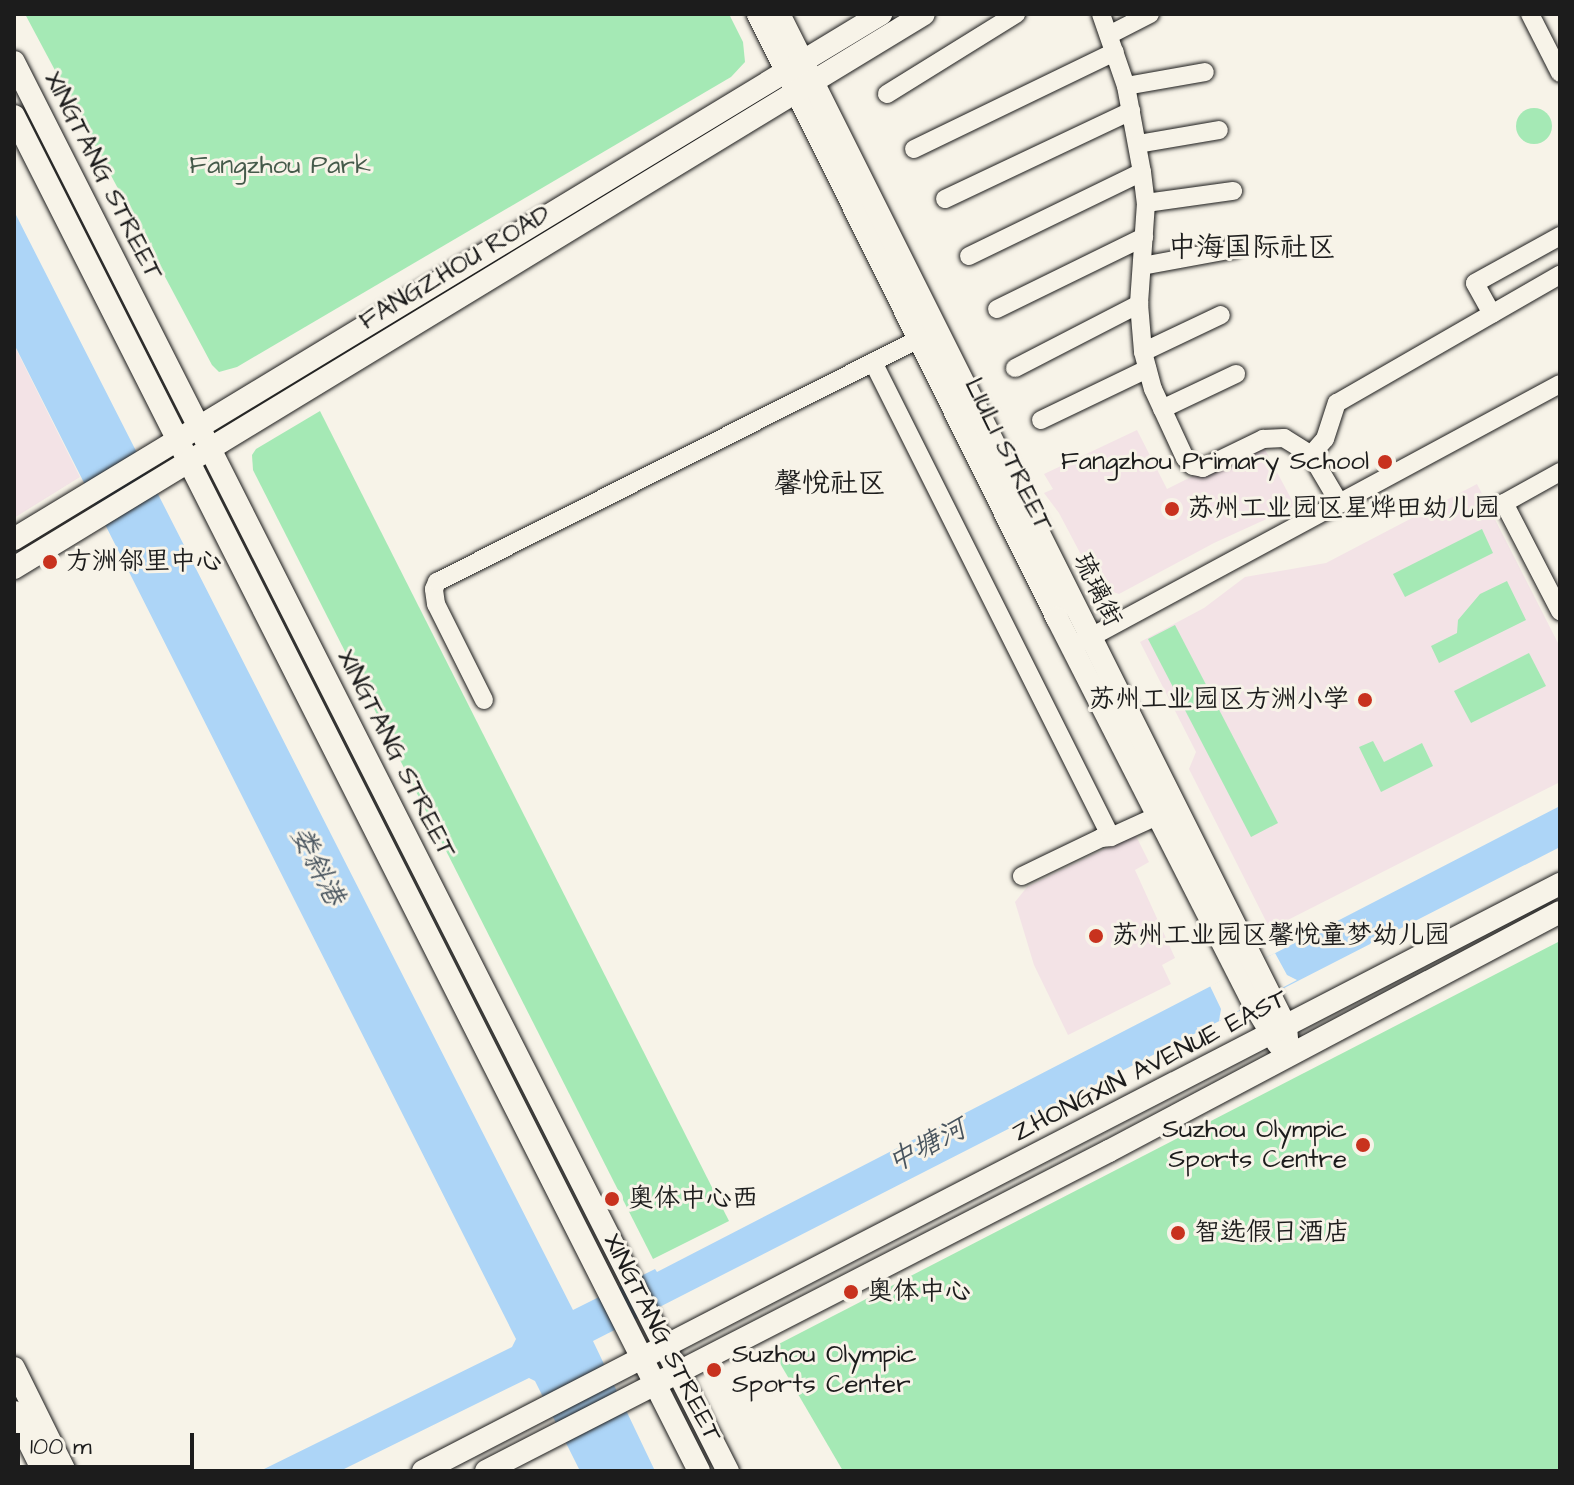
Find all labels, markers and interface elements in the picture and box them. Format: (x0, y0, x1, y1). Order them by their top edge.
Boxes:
street label: XINGTANG STREET (37, 67, 169, 285)
park label: Fangzhou Park (189, 150, 371, 182)
street label: FANGZHOU ROAD (354, 199, 556, 337)
district label: 中海国际社区 (1168, 231, 1336, 265)
street label: LIULI STREET (957, 373, 1059, 537)
place label: Fangzhou Primary School (1061, 446, 1369, 478)
marker: Fangzhou Primary School (1376, 453, 1394, 471)
district label: 馨悦社区 (774, 467, 886, 501)
place label: 苏州工业园区星烨田幼儿园 (1188, 493, 1500, 525)
marker: 苏州工业园区星烨田幼儿园 (1163, 500, 1181, 518)
place label: 方洲邻里中心 (66, 546, 222, 578)
street label: 琉璃街 (1066, 548, 1128, 632)
marker: 方洲邻里中心 (41, 553, 59, 571)
street label: XINGTANG STREET (330, 645, 462, 863)
place label: 苏州工业园区方洲小学 (1089, 684, 1349, 716)
marker: 苏州工业园区方洲小学 (1356, 691, 1374, 709)
water label: 娄斜港 (283, 821, 351, 911)
place label: 苏州工业园区馨悦童梦幼儿园 (1112, 920, 1450, 952)
marker: 苏州工业园区馨悦童梦幼儿园 (1087, 927, 1105, 945)
street label: ZHONGXIN AVENUE EAST (1007, 983, 1293, 1149)
water label: 中塘河 (882, 1112, 972, 1180)
place label: Suzhou Olympic Sports Centre (1162, 1114, 1347, 1176)
marker: Suzhou Olympic Sports Centre (1354, 1136, 1372, 1154)
place label: 奥体中心西 (628, 1183, 758, 1215)
marker: 奥体中心西 (603, 1190, 621, 1208)
place label: 智选假日酒店 (1194, 1217, 1350, 1249)
marker: 智选假日酒店 (1169, 1224, 1187, 1242)
street label: XINGTANG STREET (596, 1229, 728, 1447)
place label: 奥体中心 (867, 1276, 971, 1308)
marker: 奥体中心 (842, 1283, 860, 1301)
place label: Suzhou Olympic Sports Center (732, 1339, 917, 1400)
marker: Suzhou Olympic Sports Center (703, 1359, 725, 1381)
scale bar (20, 1417, 198, 1467)
text: 100 m (30, 1430, 92, 1464)

